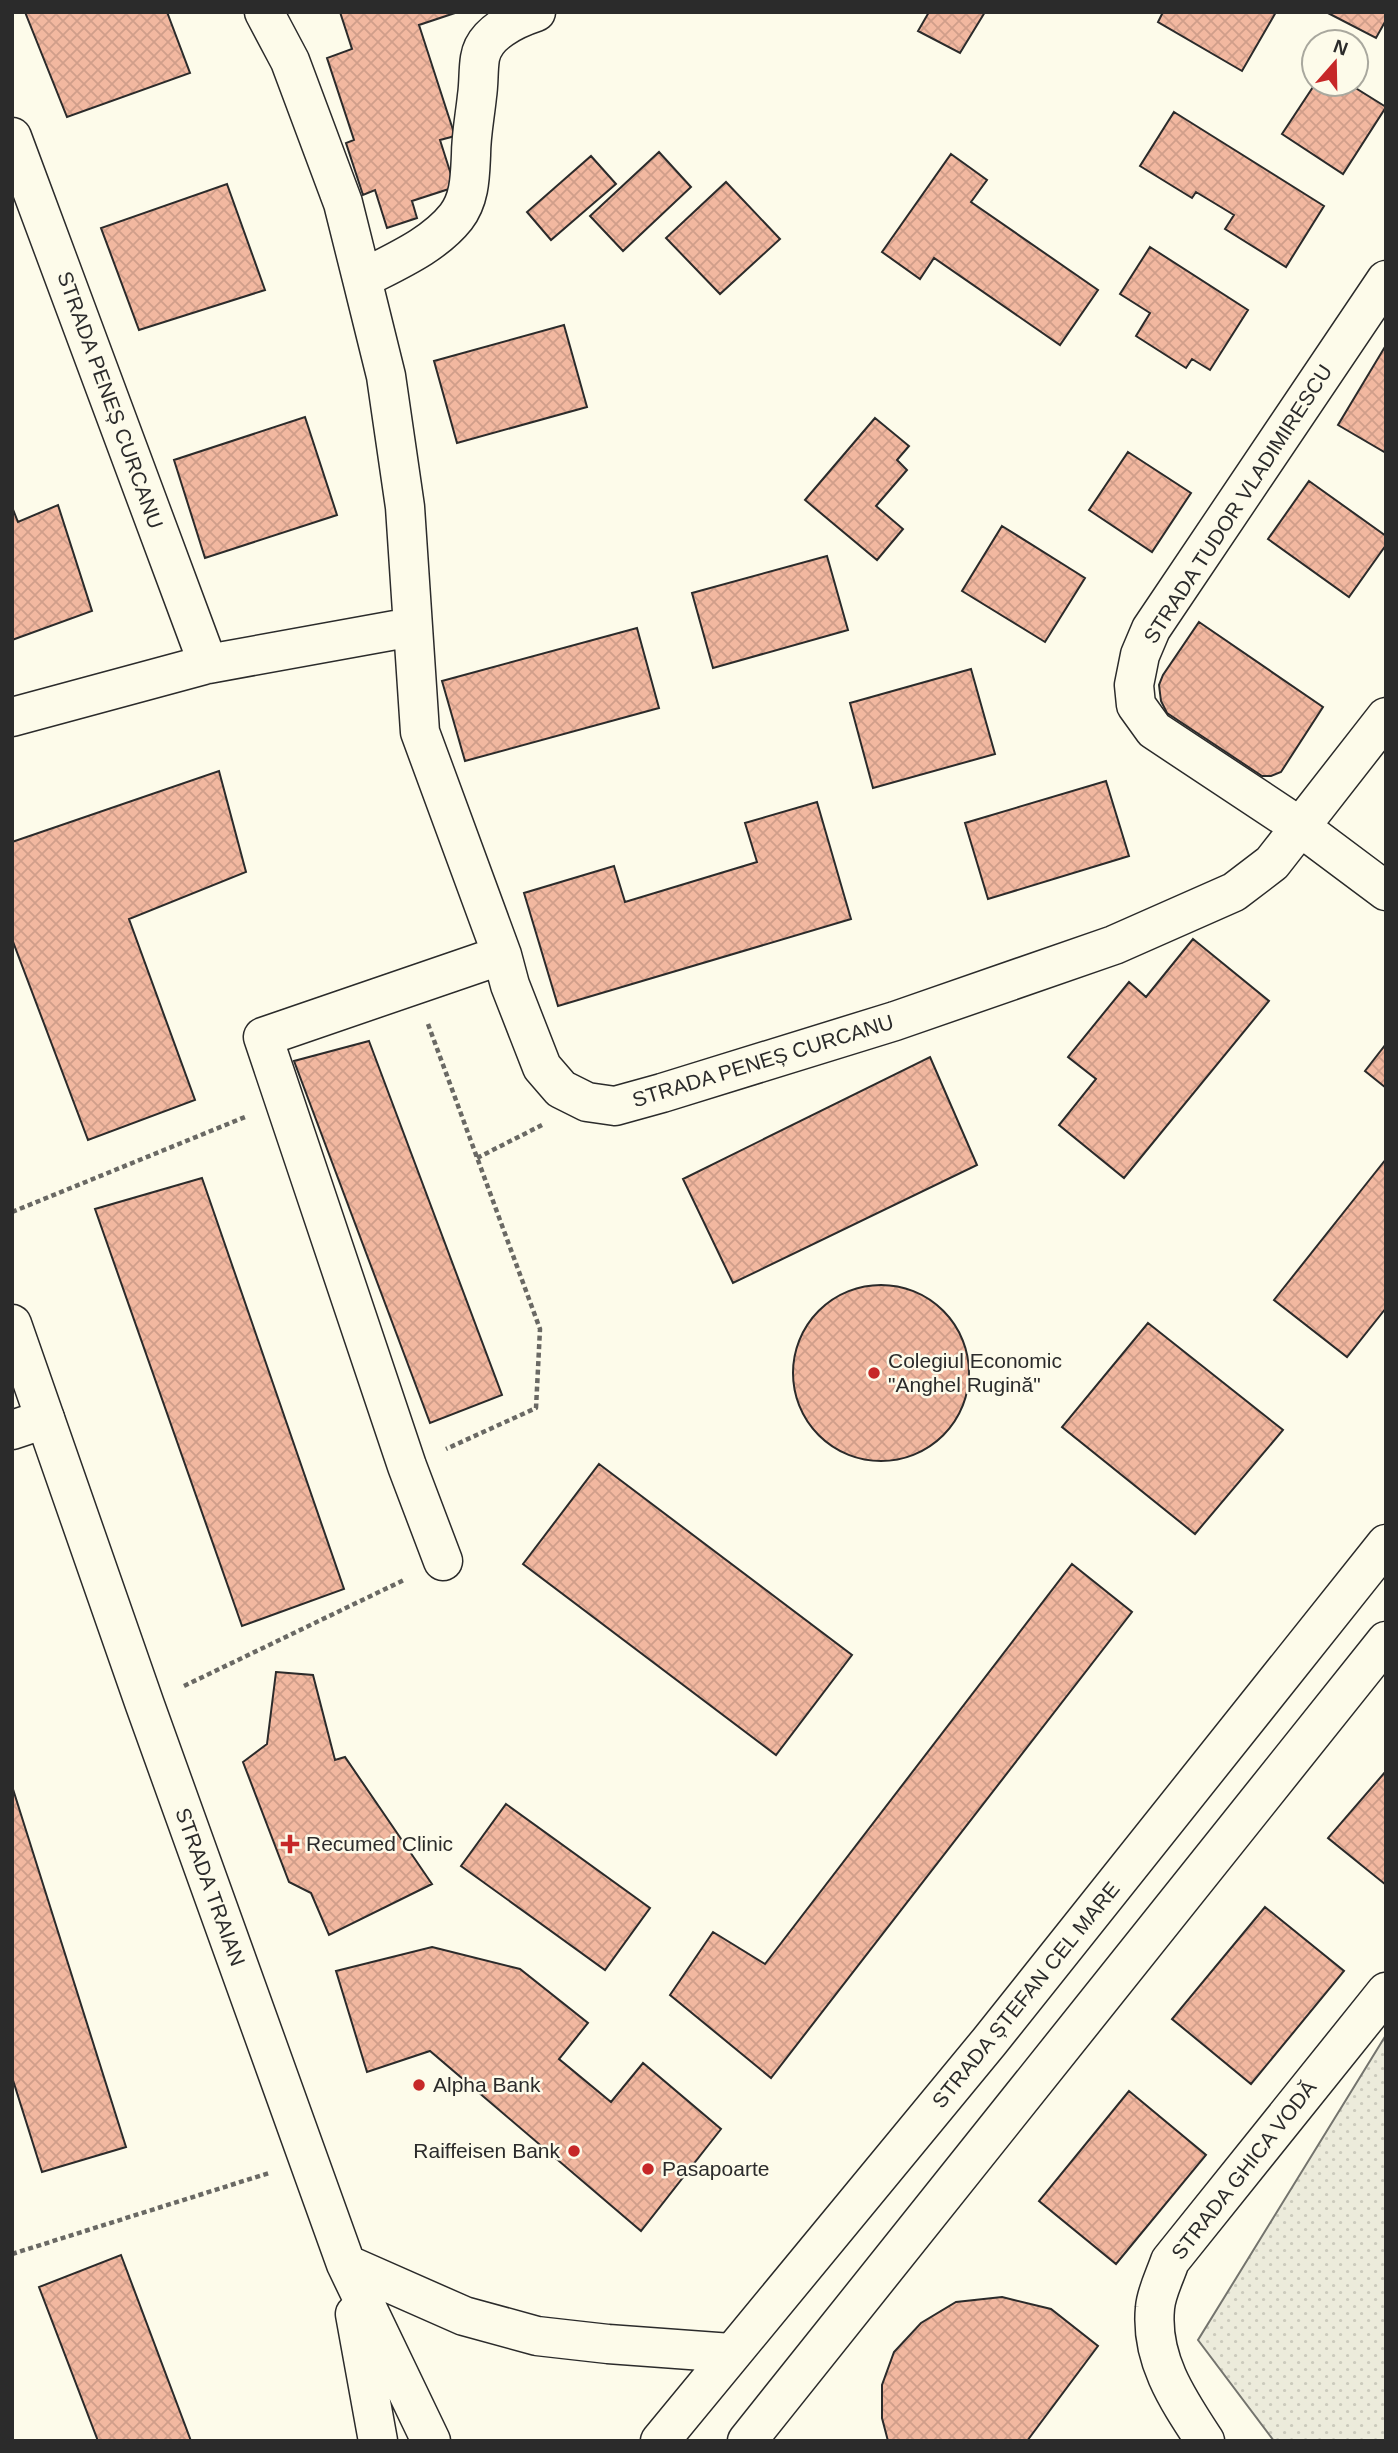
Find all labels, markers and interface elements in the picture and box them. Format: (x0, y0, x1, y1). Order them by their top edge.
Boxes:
north arrow (1300, 28, 1370, 98)
text: N (1331, 35, 1351, 60)
street label: STRADA PENEȘ CURCANU (53, 268, 168, 532)
street label: STRADA TUDOR VLADIMIRESCU (1139, 360, 1336, 647)
street label: STRADA PENEȘ CURCANU (629, 1010, 896, 1111)
place label: Colegiul Economic "Anghel Rugină" (888, 1349, 1062, 1396)
marker: Colegiul Economic "Anghel Rugină" (866, 1365, 882, 1381)
street label: STRADA TRAIAN (171, 1805, 250, 1969)
place label: Recumed Clinic (306, 1832, 453, 1855)
marker: Recumed Clinic (280, 1834, 300, 1854)
street label: STRADA ȘTEFAN CEL MARE (927, 1877, 1124, 2112)
place label: Alpha Bank (433, 2073, 541, 2096)
street label: STRADA GHICA VODĂ (1167, 2076, 1321, 2264)
marker: Alpha Bank (411, 2077, 427, 2093)
place label: Raiffeisen Bank (413, 2139, 560, 2162)
marker: Raiffeisen Bank (566, 2143, 582, 2159)
place label: Pasapoarte (662, 2157, 769, 2180)
marker: Pasapoarte (640, 2161, 656, 2177)

